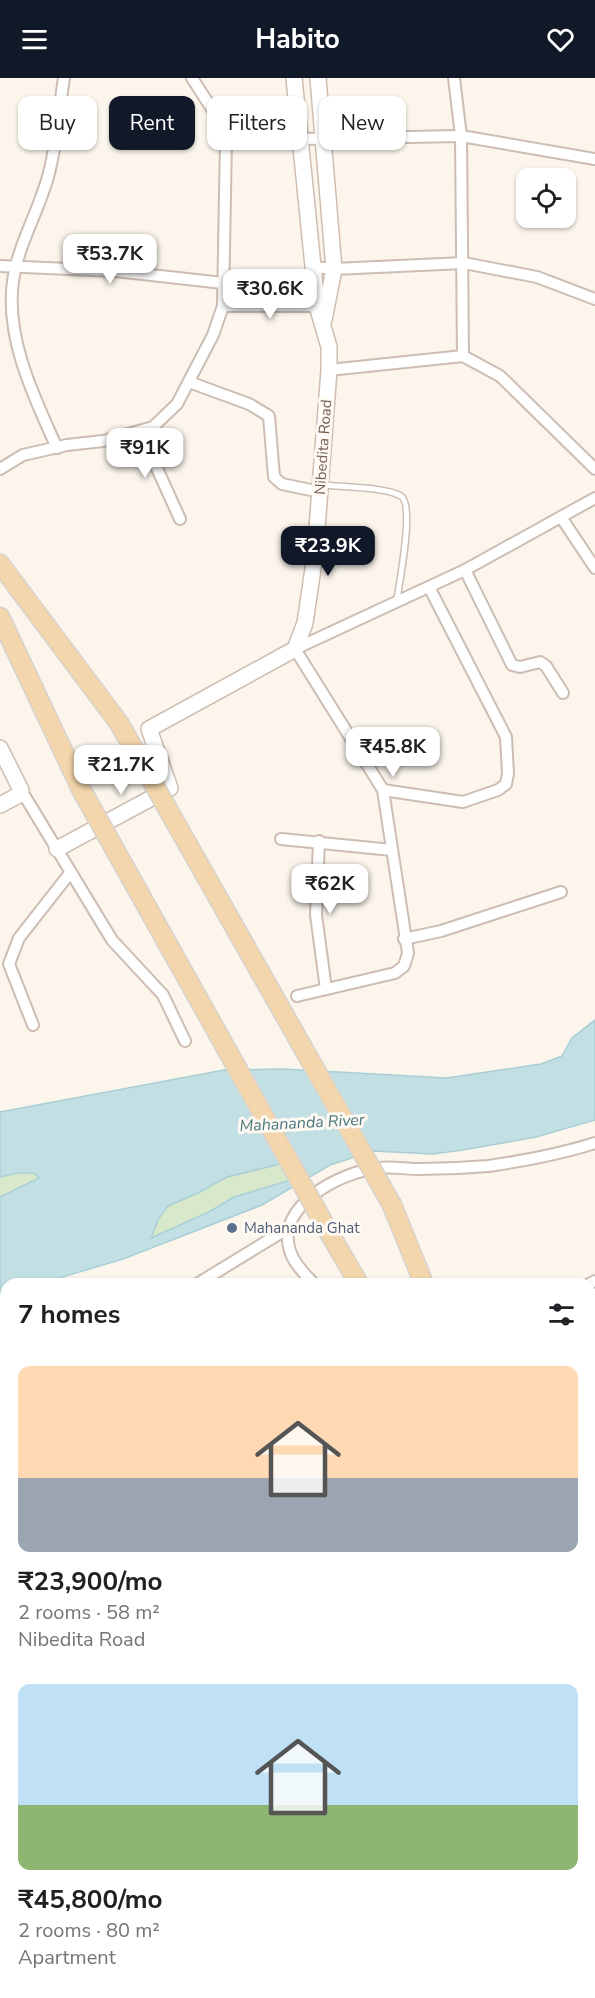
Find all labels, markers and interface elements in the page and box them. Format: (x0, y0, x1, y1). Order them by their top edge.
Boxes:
text: Habito (255, 21, 340, 58)
icon: menu (18, 23, 51, 56)
icon: heart (544, 23, 577, 56)
chip: Buy (18, 96, 97, 150)
chip: Rent (109, 96, 195, 150)
chip: Filters (207, 96, 307, 150)
chip: New (319, 96, 406, 150)
map controls (516, 168, 576, 228)
button: locate (516, 168, 576, 228)
pin: ₹53.7K (61, 234, 159, 285)
text: ₹53.7K (77, 240, 143, 267)
pin: ₹30.6K (221, 269, 319, 320)
text: ₹30.6K (237, 275, 303, 302)
street label: Nibedita Road (310, 399, 336, 495)
pin: ₹91K (109, 428, 181, 479)
text: ₹91K (120, 434, 170, 461)
pin: ₹23.9K (279, 526, 377, 577)
text: ₹23.9K (295, 532, 361, 559)
pin: ₹45.8K (344, 727, 442, 778)
text: ₹45.8K (360, 733, 426, 760)
pin: ₹21.7K (72, 745, 170, 796)
text: ₹21.7K (88, 751, 154, 778)
pin: ₹62K (294, 864, 366, 915)
text: ₹62K (305, 870, 355, 897)
water label: Mahananda River (239, 1109, 366, 1137)
place label: Mahananda Ghat (244, 1218, 360, 1238)
marker: Mahananda Ghat (225, 1221, 239, 1235)
text: 7 homes (18, 1297, 120, 1332)
icon: filters (545, 1298, 578, 1331)
icon: home (244, 1405, 352, 1513)
text: ₹23,900/mo (18, 1564, 162, 1599)
text: 2 rooms · 58 m² (18, 1599, 160, 1626)
text: Nibedita Road (18, 1626, 145, 1653)
icon: home (244, 1723, 352, 1831)
text: ₹45,800/mo (18, 1882, 162, 1917)
text: 2 rooms · 80 m² (18, 1917, 160, 1944)
text: Apartment (18, 1944, 116, 1971)

